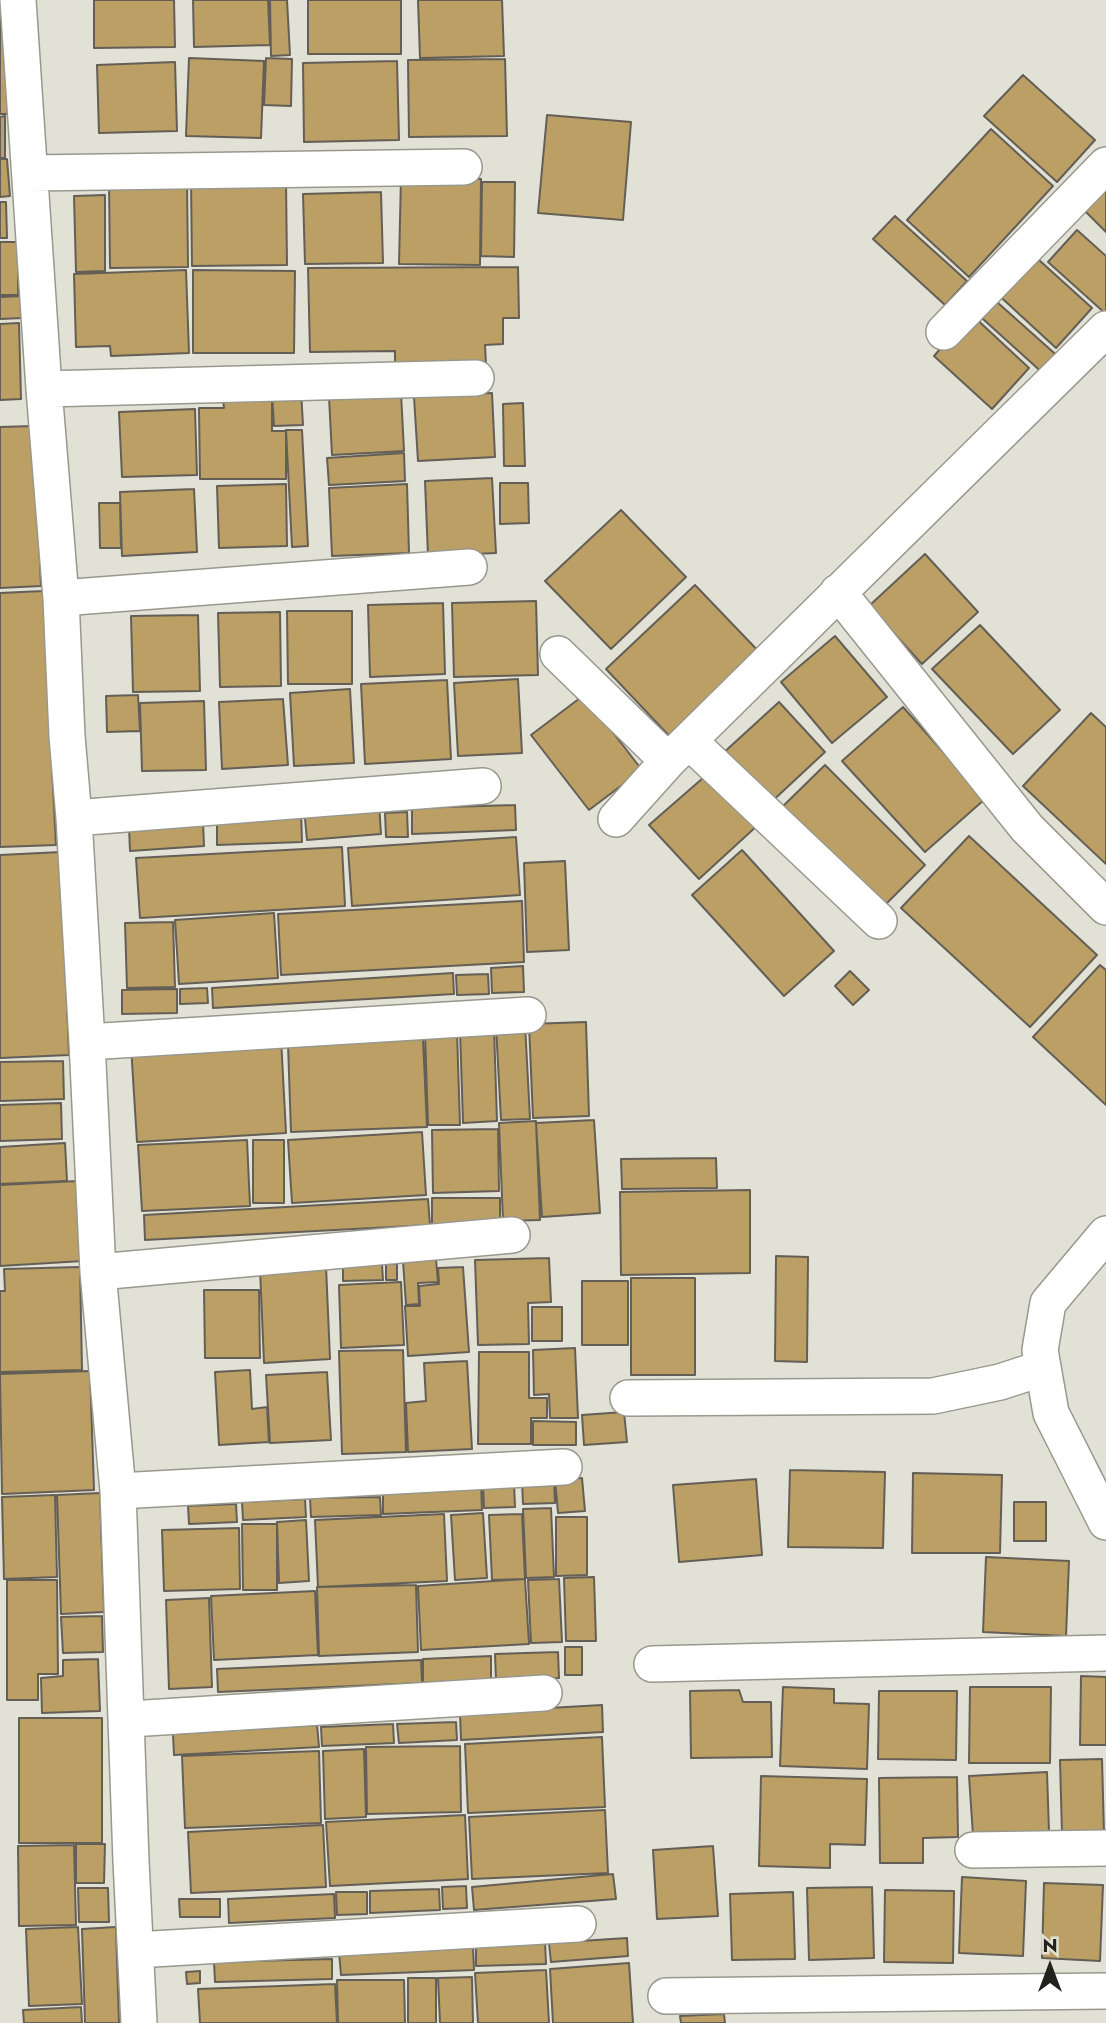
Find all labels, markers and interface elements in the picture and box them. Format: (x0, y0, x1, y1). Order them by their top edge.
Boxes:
north arrow (1015, 1932, 1085, 2002)
text: N (1042, 1932, 1058, 1959)

